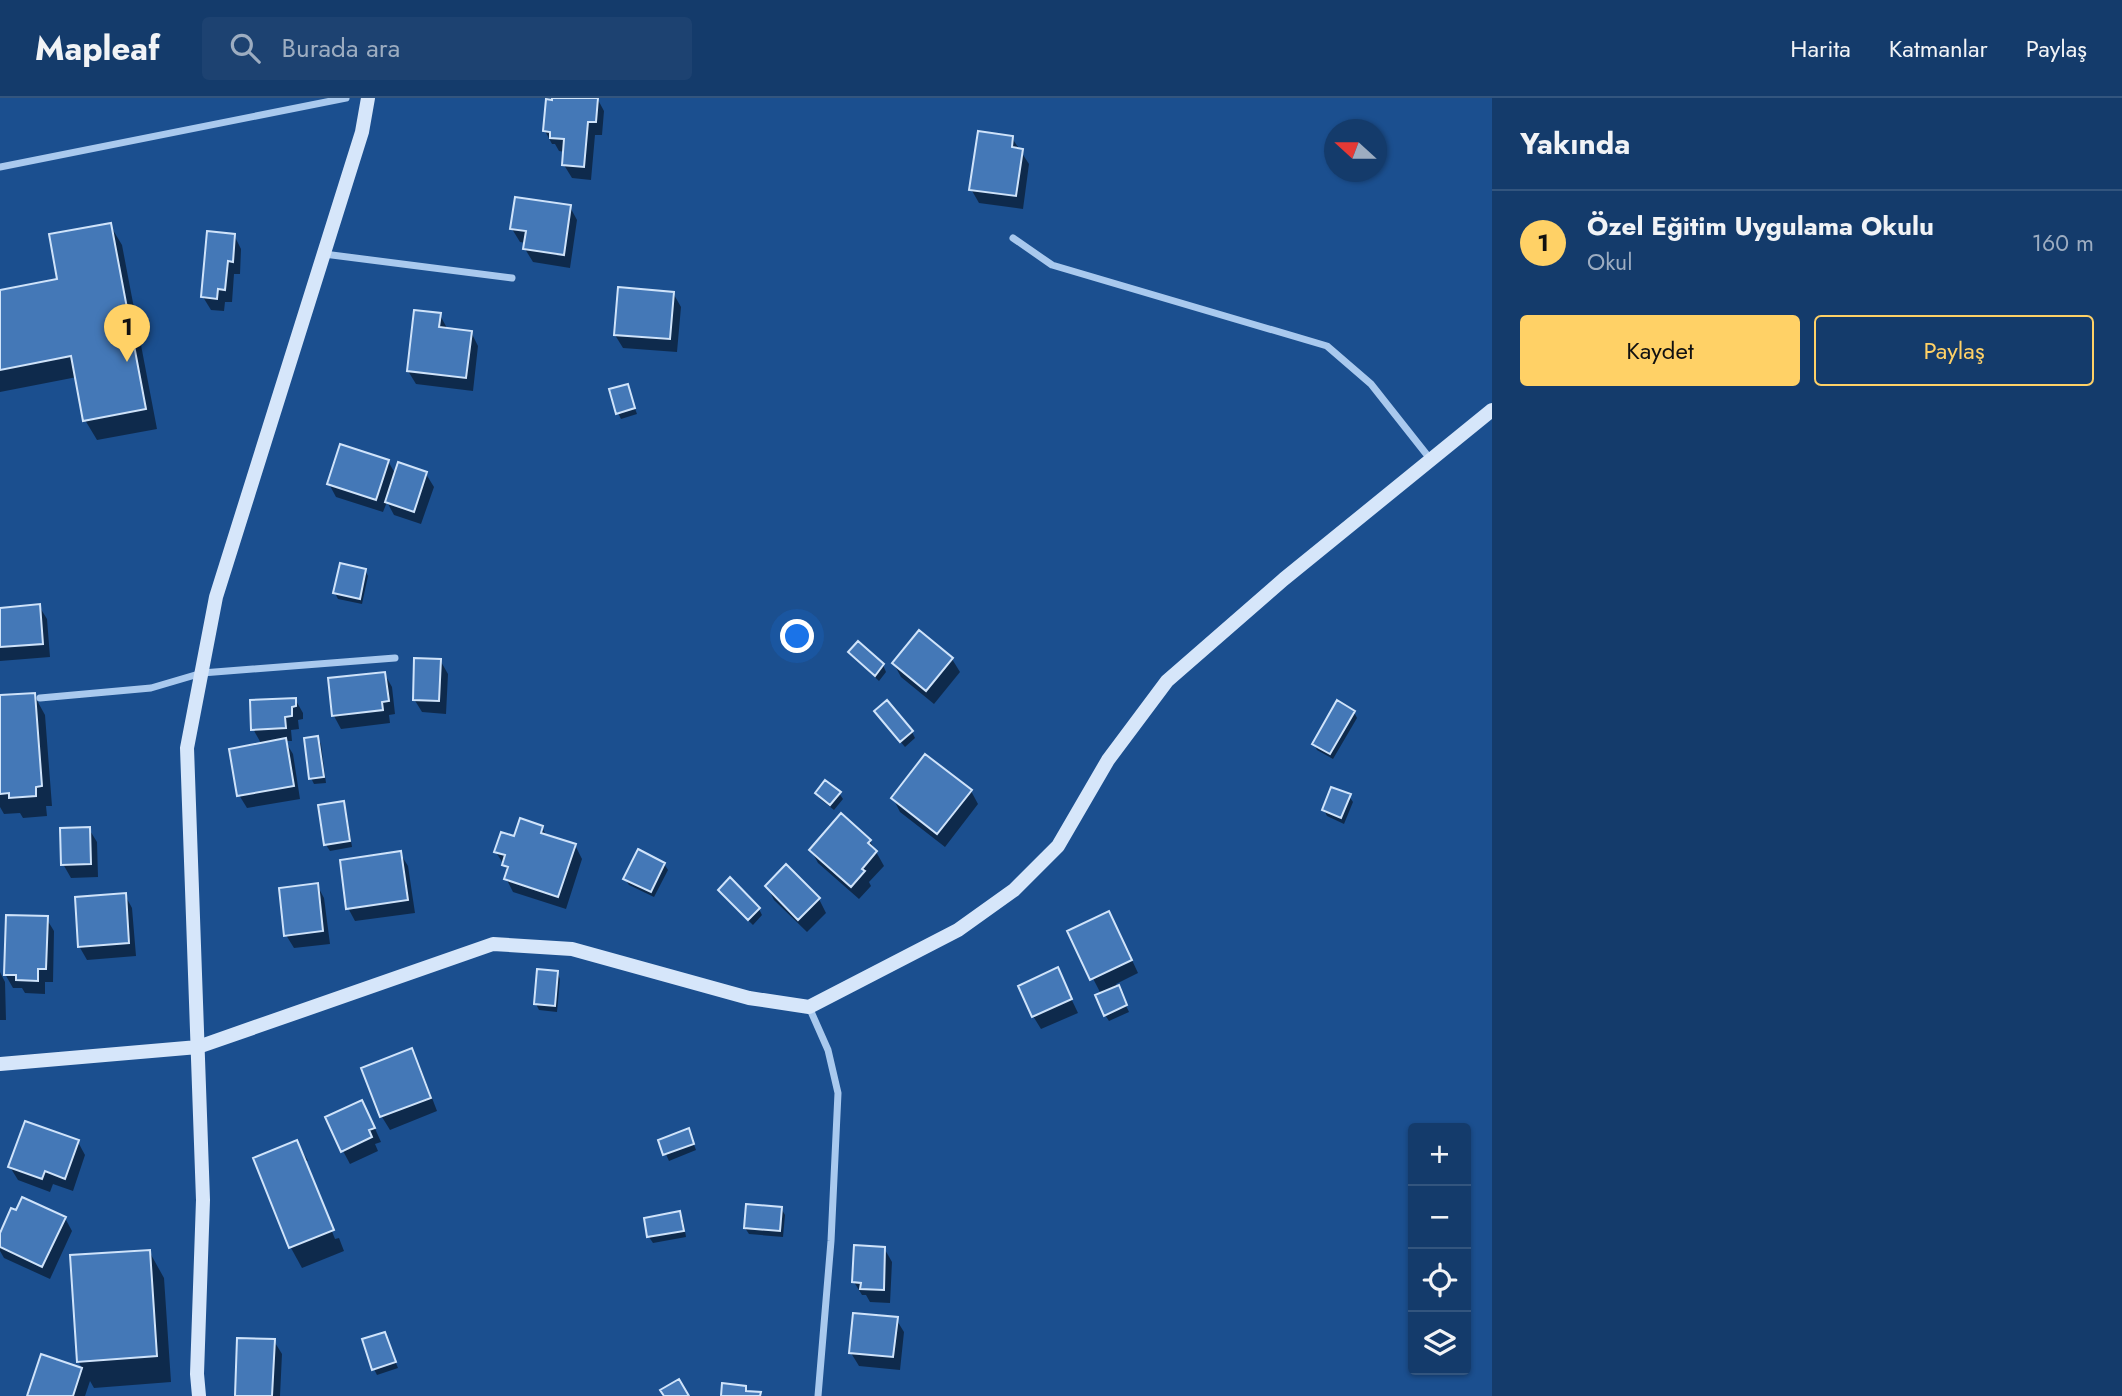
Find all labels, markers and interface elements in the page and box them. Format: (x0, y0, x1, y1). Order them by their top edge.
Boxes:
search box (202, 17, 692, 80)
text: Mapleaf (35, 25, 160, 72)
icon: search (226, 29, 264, 67)
text: Burada ara (282, 29, 400, 67)
text: Harita (1790, 31, 1851, 66)
text: Katmanlar (1889, 31, 1988, 66)
text: Paylaş (2026, 31, 2087, 66)
north arrow (1324, 119, 1387, 182)
text: Yakında (1520, 122, 1631, 165)
text: Özel Eğitim Uygulama Okulu (1587, 207, 1934, 245)
text: 1 (1537, 226, 1549, 260)
text: 160 m (2032, 226, 2094, 260)
text: Okul (1587, 245, 1632, 279)
pin: 1 (104, 304, 150, 362)
button: Kaydet (1520, 315, 1800, 386)
button: Paylaş (1814, 315, 2094, 386)
your location (780, 619, 814, 653)
map controls (1408, 1123, 1471, 1375)
button: + (1408, 1123, 1471, 1186)
button: − (1408, 1186, 1471, 1249)
button: locate (1408, 1249, 1471, 1312)
button: layers (1408, 1312, 1471, 1375)

